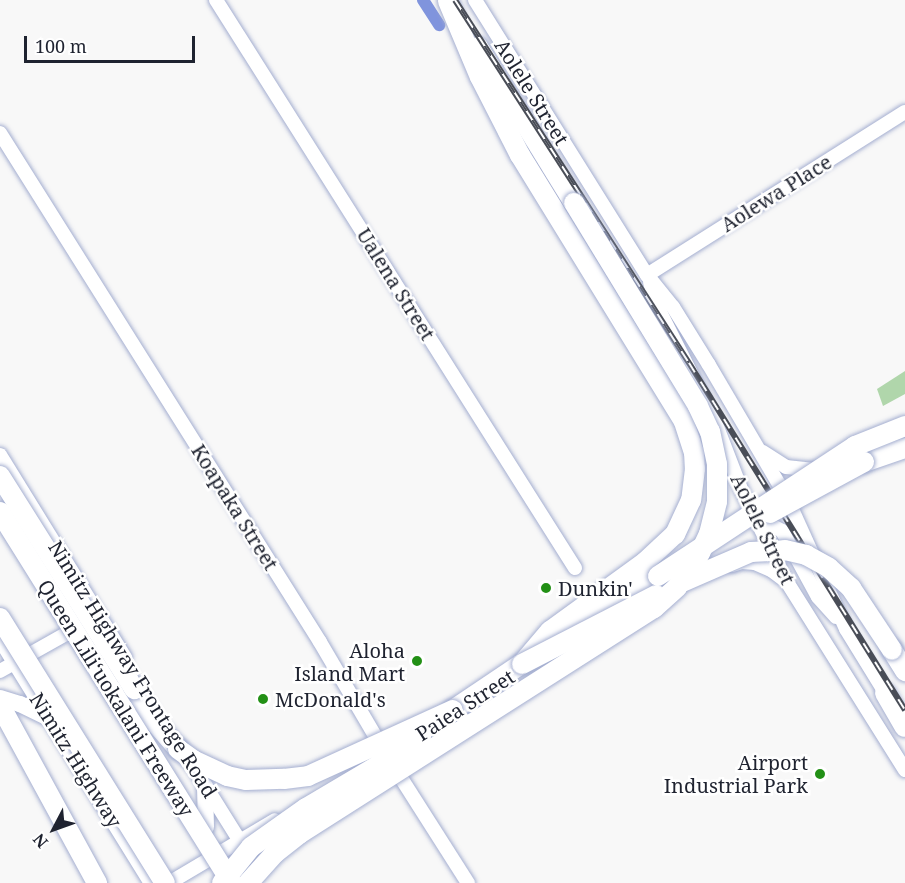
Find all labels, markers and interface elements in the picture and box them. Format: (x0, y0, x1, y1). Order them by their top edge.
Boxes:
scale bar (27, 24, 198, 62)
text: 100 m (35, 34, 87, 58)
street label: Aolele Street (490, 35, 574, 149)
street label: Aolewa Place (716, 149, 836, 237)
street label: Ualena Street (352, 224, 440, 344)
street label: Koapaka Street (187, 440, 283, 574)
street label: Aolele Street (726, 470, 800, 588)
street label: Nimitz Highway Frontage Road (44, 536, 222, 802)
street label: Queen Liliʻuokalani Freeway (33, 575, 199, 821)
place label: Dunkin' (558, 576, 633, 600)
marker: Dunkin' (539, 581, 553, 595)
place label: Aloha Island Mart (294, 638, 405, 685)
marker: Aloha Island Mart (410, 654, 424, 668)
street label: Paiea Street (411, 664, 519, 746)
place label: McDonald's (275, 687, 386, 711)
street label: Nimitz Highway (25, 688, 127, 832)
marker: McDonald's (256, 692, 270, 706)
place label: Airport Industrial Park (664, 750, 808, 797)
marker: Airport Industrial Park (813, 767, 827, 781)
north arrow (24, 799, 84, 859)
text: N (28, 829, 53, 853)

